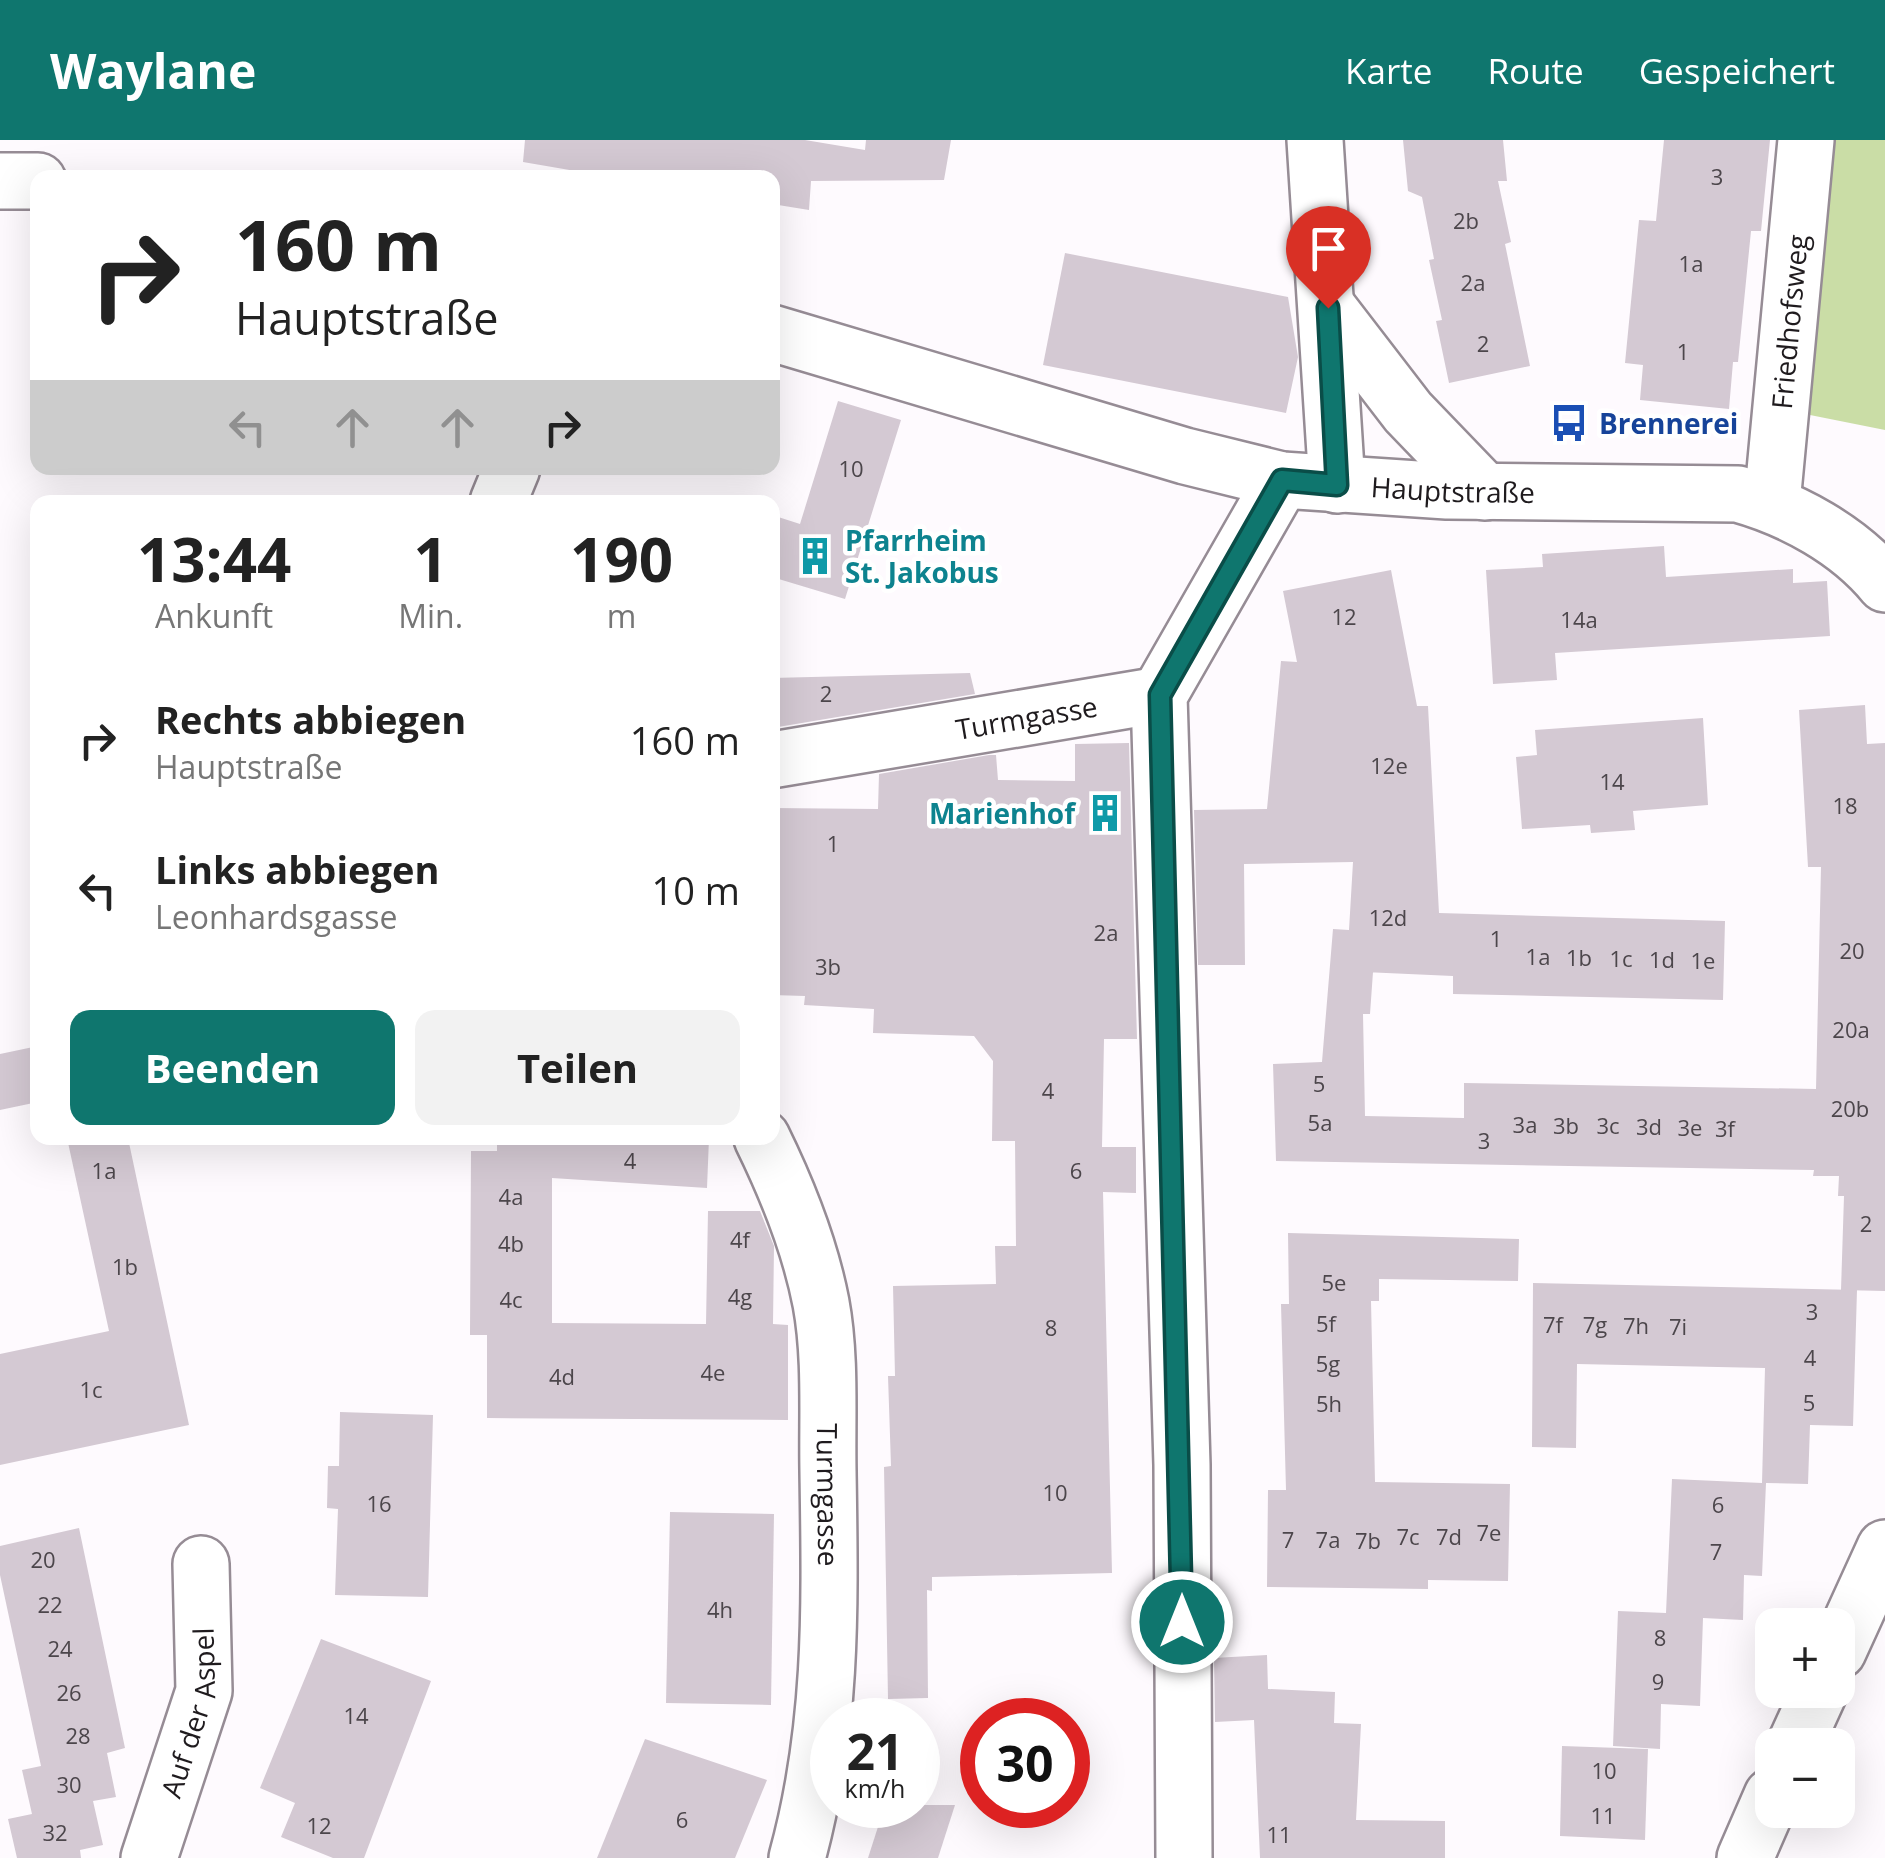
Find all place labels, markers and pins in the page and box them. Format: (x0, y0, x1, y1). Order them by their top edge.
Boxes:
pin (1286, 206, 1371, 309)
bus stop icon: Brennerei (1548, 402, 1590, 444)
place label: Brennerei (1599, 404, 1738, 442)
place label: Pfarrheim St. Jakobus (845, 521, 999, 591)
building icon: Pfarrheim St. Jakobus (794, 535, 836, 577)
building icon: Marienhof (1084, 792, 1126, 834)
place label: Marienhof (929, 794, 1077, 832)

